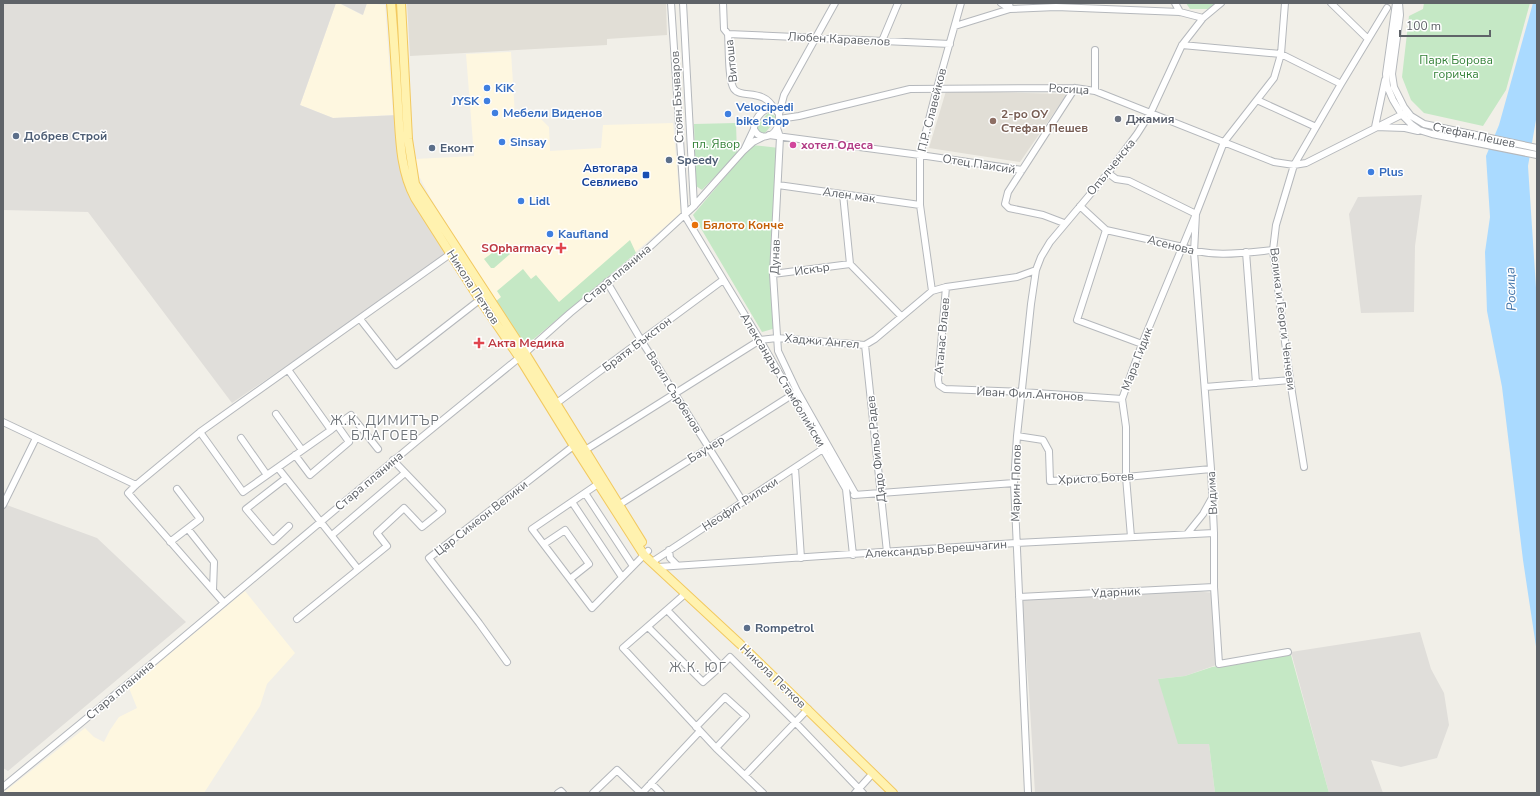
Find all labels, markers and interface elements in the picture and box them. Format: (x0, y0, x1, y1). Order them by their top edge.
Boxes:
scale bar (1400, 12, 1490, 38)
text: 100 m (1406, 18, 1441, 34)
street label: Любен Каравелов (787, 28, 891, 50)
street label: Витоша (721, 39, 741, 83)
street label: Стоян Бъчваров (667, 50, 687, 143)
park label: Парк Борова горичка (1419, 52, 1493, 82)
street label: П.Р. Славейков (914, 66, 950, 154)
place label: KiK (495, 80, 515, 96)
street label: Росица (1048, 80, 1090, 98)
marker: KiK (482, 83, 492, 93)
place label: JYSK (451, 93, 480, 109)
marker: JYSK (482, 96, 492, 106)
place label: Velocipedi bike shop (735, 99, 794, 129)
place label: Мебели Виденов (503, 105, 602, 121)
place label: 2-ро ОУ Стефан Пешев (1001, 106, 1088, 136)
marker: Мебели Виденов (490, 108, 500, 118)
marker: Velocipedi bike shop (723, 109, 733, 119)
place label: Джамия (1126, 111, 1174, 127)
marker: Джамия (1113, 114, 1123, 124)
marker: 2-ро ОУ Стефан Пешев (988, 116, 998, 126)
street label: Стефан Пешев (1431, 118, 1517, 152)
place label: Добрев Строй (24, 128, 107, 144)
marker: Добрев Строй (11, 131, 21, 141)
place label: Sinsay (510, 134, 547, 150)
street label: Опълченска (1083, 135, 1139, 199)
park label: пл. Явор (692, 136, 740, 152)
marker: Sinsay (497, 137, 507, 147)
place label: хотел Одеса (801, 137, 873, 153)
place label: Еконт (440, 140, 474, 156)
marker: хотел Одеса (788, 140, 798, 150)
marker: Еконт (427, 143, 437, 153)
street label: Отец Паисий (941, 150, 1017, 178)
place label: Speedy (677, 152, 719, 168)
marker: Speedy (664, 155, 674, 165)
place label: Автогара Севлиево (582, 160, 638, 190)
place label: Plus (1379, 164, 1404, 180)
marker: Plus (1366, 167, 1376, 177)
marker: Автогара Севлиево (641, 170, 651, 180)
street label: Ален мак (822, 183, 877, 207)
place label: Lidl (529, 193, 550, 209)
marker: Lidl (516, 196, 526, 206)
place label: Бялото Конче (703, 217, 784, 233)
marker: Бялото Конче (690, 220, 700, 230)
place label: Kaufland (558, 226, 608, 242)
marker: Kaufland (545, 229, 555, 239)
street label: Асенова (1146, 231, 1196, 259)
street label: Дунав (766, 239, 784, 275)
place label: SOpharmacy (481, 240, 554, 256)
street label: Стара планина (580, 241, 654, 307)
marker: SOpharmacy (556, 243, 566, 253)
street label: Никола Петков (443, 247, 503, 328)
street label: Велика и Георги Ченчеви (1266, 247, 1300, 391)
street label: Искър (793, 259, 831, 279)
water label: Росица (1501, 267, 1521, 311)
street label: Атанас Влаев (931, 297, 953, 375)
street label: Александър Стамболийски (737, 310, 829, 450)
street label: Братя Бъкстон (599, 313, 675, 375)
street label: Мара Гидик (1118, 325, 1157, 393)
street label: Хаджи Ангел (784, 330, 860, 352)
place label: Акта Медика (488, 335, 564, 351)
marker: Акта Медика (473, 337, 485, 349)
street label: Васил Сърбенов (642, 348, 706, 436)
street label: Иван Фил.Антонов (976, 383, 1084, 405)
street label: Дядо Фильо Радев (862, 394, 890, 503)
district label: Ж.К. ДИМИТЪР БЛАГОЕВ (330, 412, 440, 445)
street label: Баучер (684, 431, 728, 467)
street label: Марин Попов (1007, 444, 1025, 522)
street label: Стара планина (332, 448, 406, 514)
street label: Христо Ботев (1058, 468, 1135, 488)
street label: Видима (1203, 471, 1221, 515)
street label: Неофит Рилски (699, 473, 781, 535)
street label: Цар Симеон Велики (431, 476, 531, 560)
street label: Александър Верешчагин (864, 536, 1008, 562)
street label: Ударник (1090, 583, 1141, 601)
place label: Rompetrol (755, 620, 814, 636)
marker: Rompetrol (742, 623, 752, 633)
street label: Никола Петков (736, 640, 810, 712)
street label: Стара планина (83, 657, 157, 723)
district label: Ж.К. ЮГ (669, 659, 727, 677)

